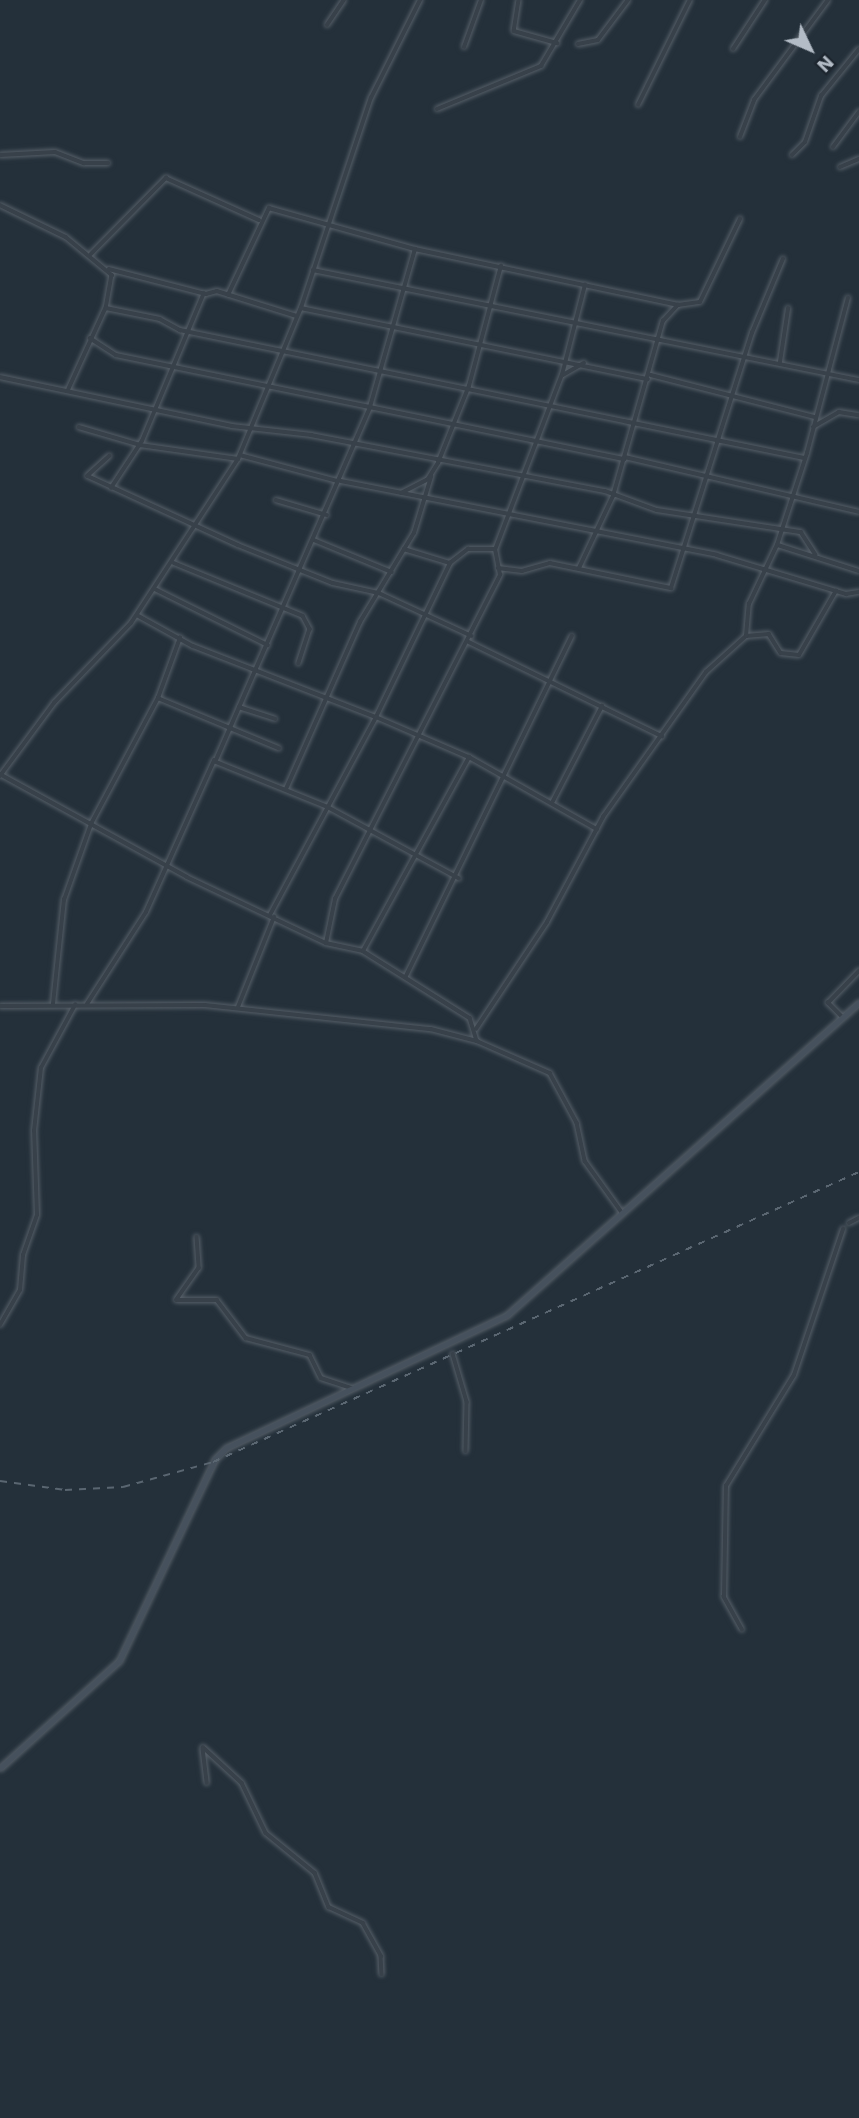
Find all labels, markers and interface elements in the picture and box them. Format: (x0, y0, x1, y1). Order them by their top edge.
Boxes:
north arrow (775, 14, 845, 84)
text: N (812, 51, 839, 77)

